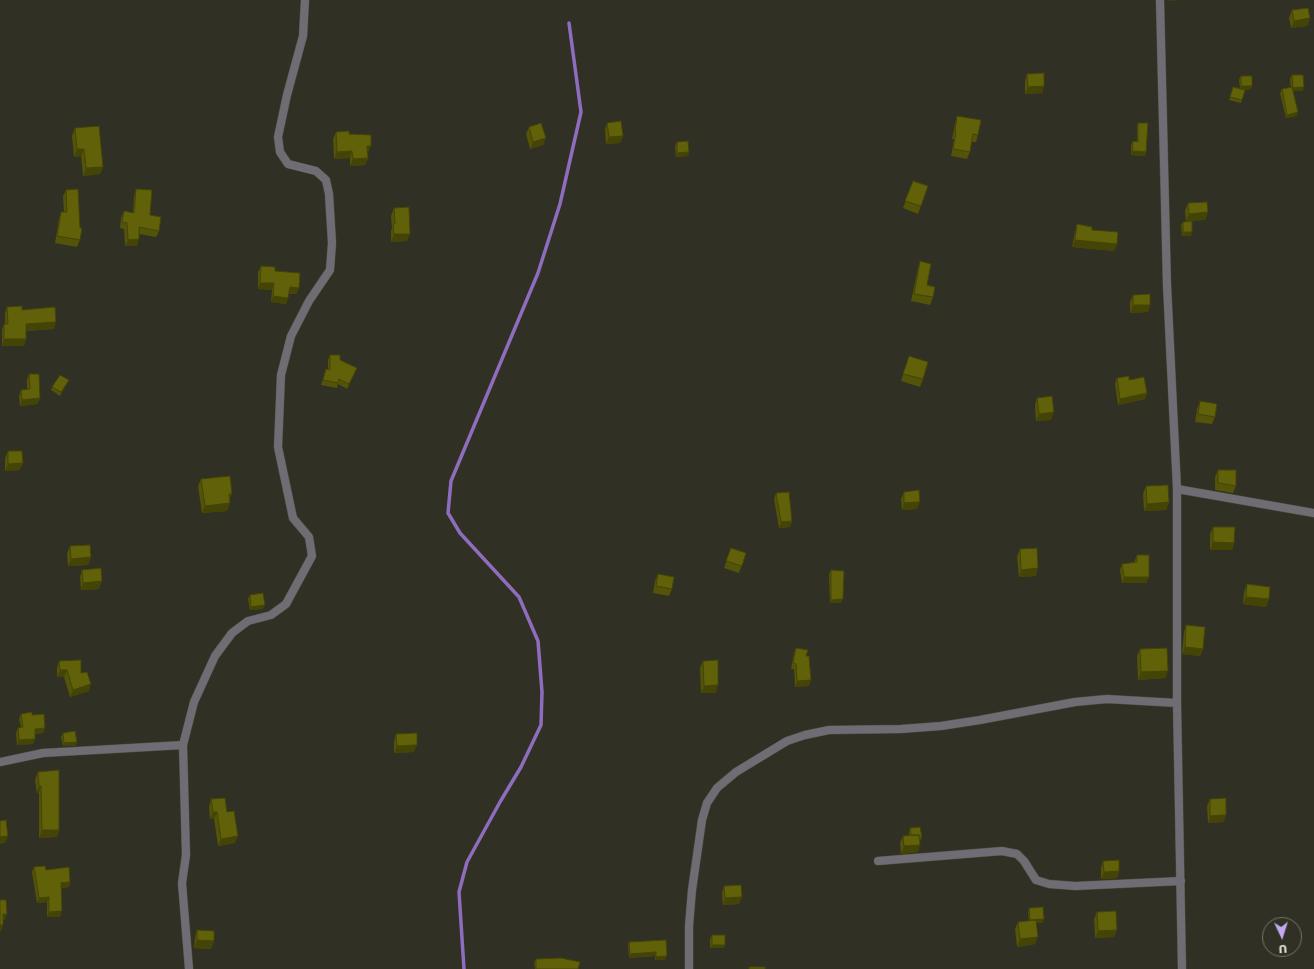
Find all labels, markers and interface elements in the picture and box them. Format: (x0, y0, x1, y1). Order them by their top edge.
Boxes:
north arrow (1262, 917, 1302, 957)
text: U (1278, 942, 1288, 955)

